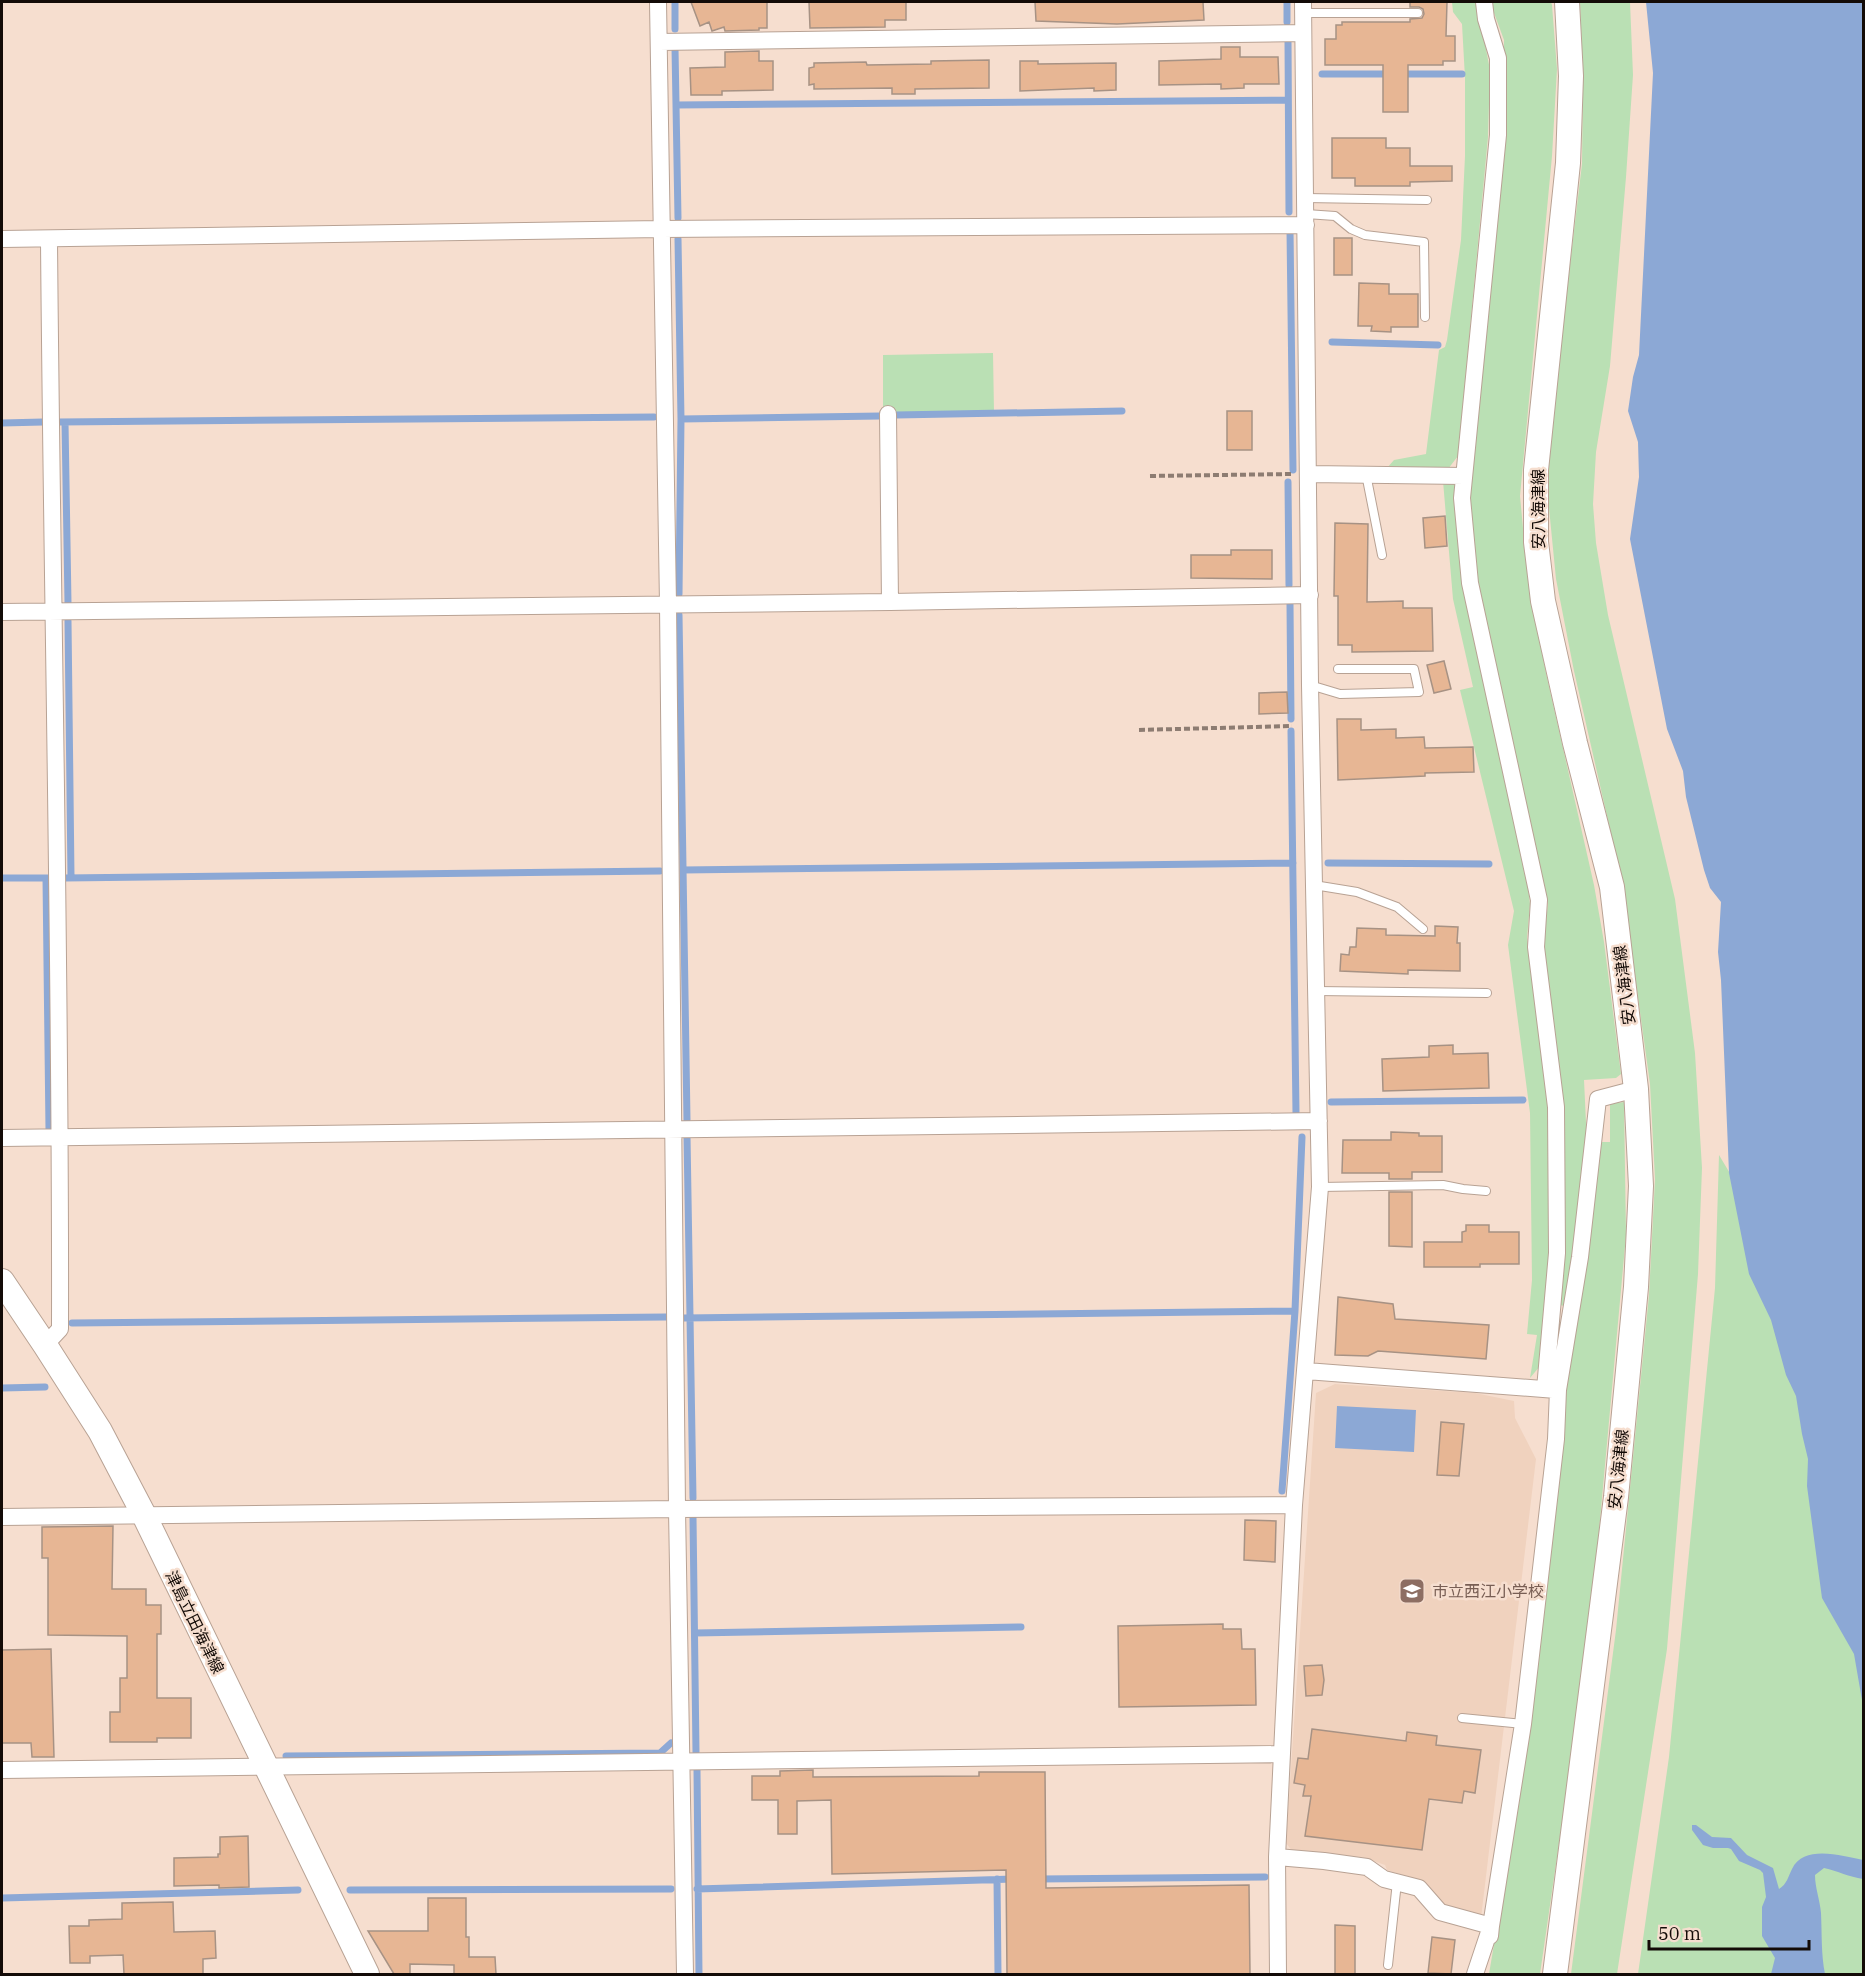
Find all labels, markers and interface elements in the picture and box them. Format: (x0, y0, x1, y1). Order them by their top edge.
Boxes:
street label: 安八海津線 (1528, 469, 1548, 549)
street label: 安八海津線 (1609, 944, 1639, 1026)
street label: 安八海津線 (1604, 1428, 1632, 1510)
street label: 津島立田海津線 (161, 1567, 229, 1677)
school or university icon: 市立西江小学校 (1397, 1576, 1427, 1606)
place label: 市立西江小学校 (1432, 1581, 1544, 1601)
scale bar (1649, 1913, 1810, 1951)
text: 50 m (1658, 1922, 1701, 1945)

